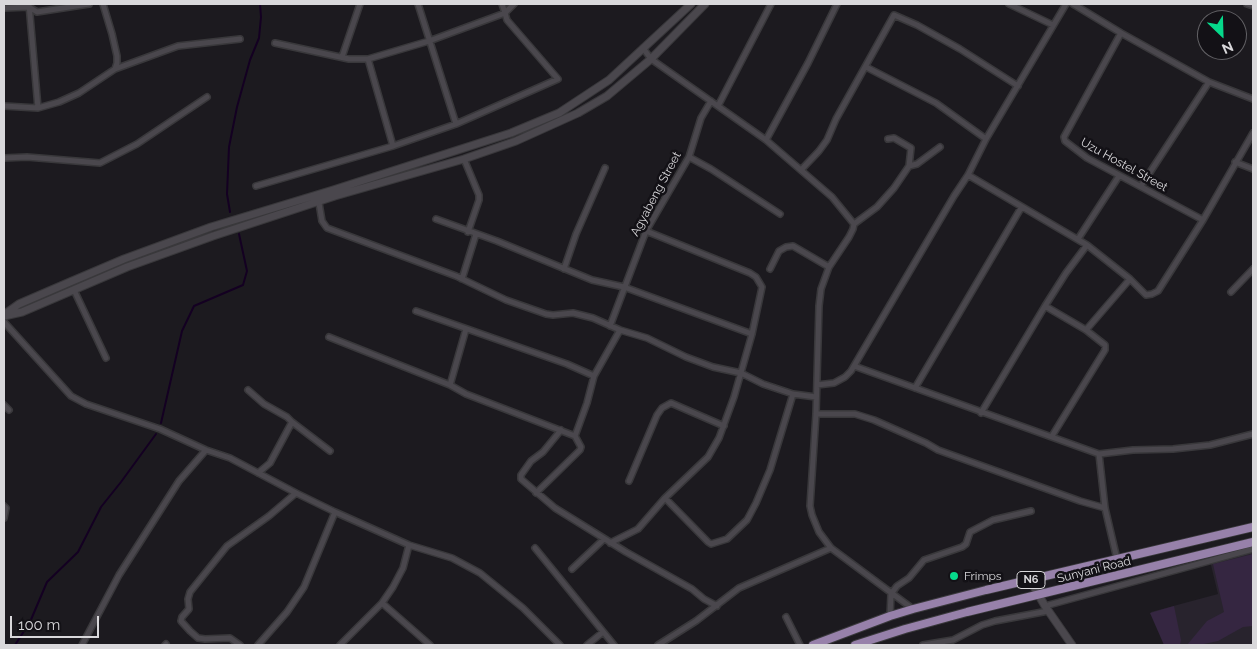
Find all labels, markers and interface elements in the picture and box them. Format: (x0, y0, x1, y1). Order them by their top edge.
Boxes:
north arrow (1197, 10, 1247, 60)
text: N (1220, 38, 1236, 57)
street label: Uzu Hostel Street (1078, 135, 1170, 195)
street label: Agyabeng Street (628, 149, 684, 239)
street label: Sunyani Road (1056, 554, 1132, 586)
place label: Frimps (964, 569, 1002, 583)
marker: Frimps (948, 570, 960, 582)
road number: N6 (1017, 572, 1045, 588)
scale bar (12, 606, 101, 638)
text: 100 m (18, 616, 60, 634)

